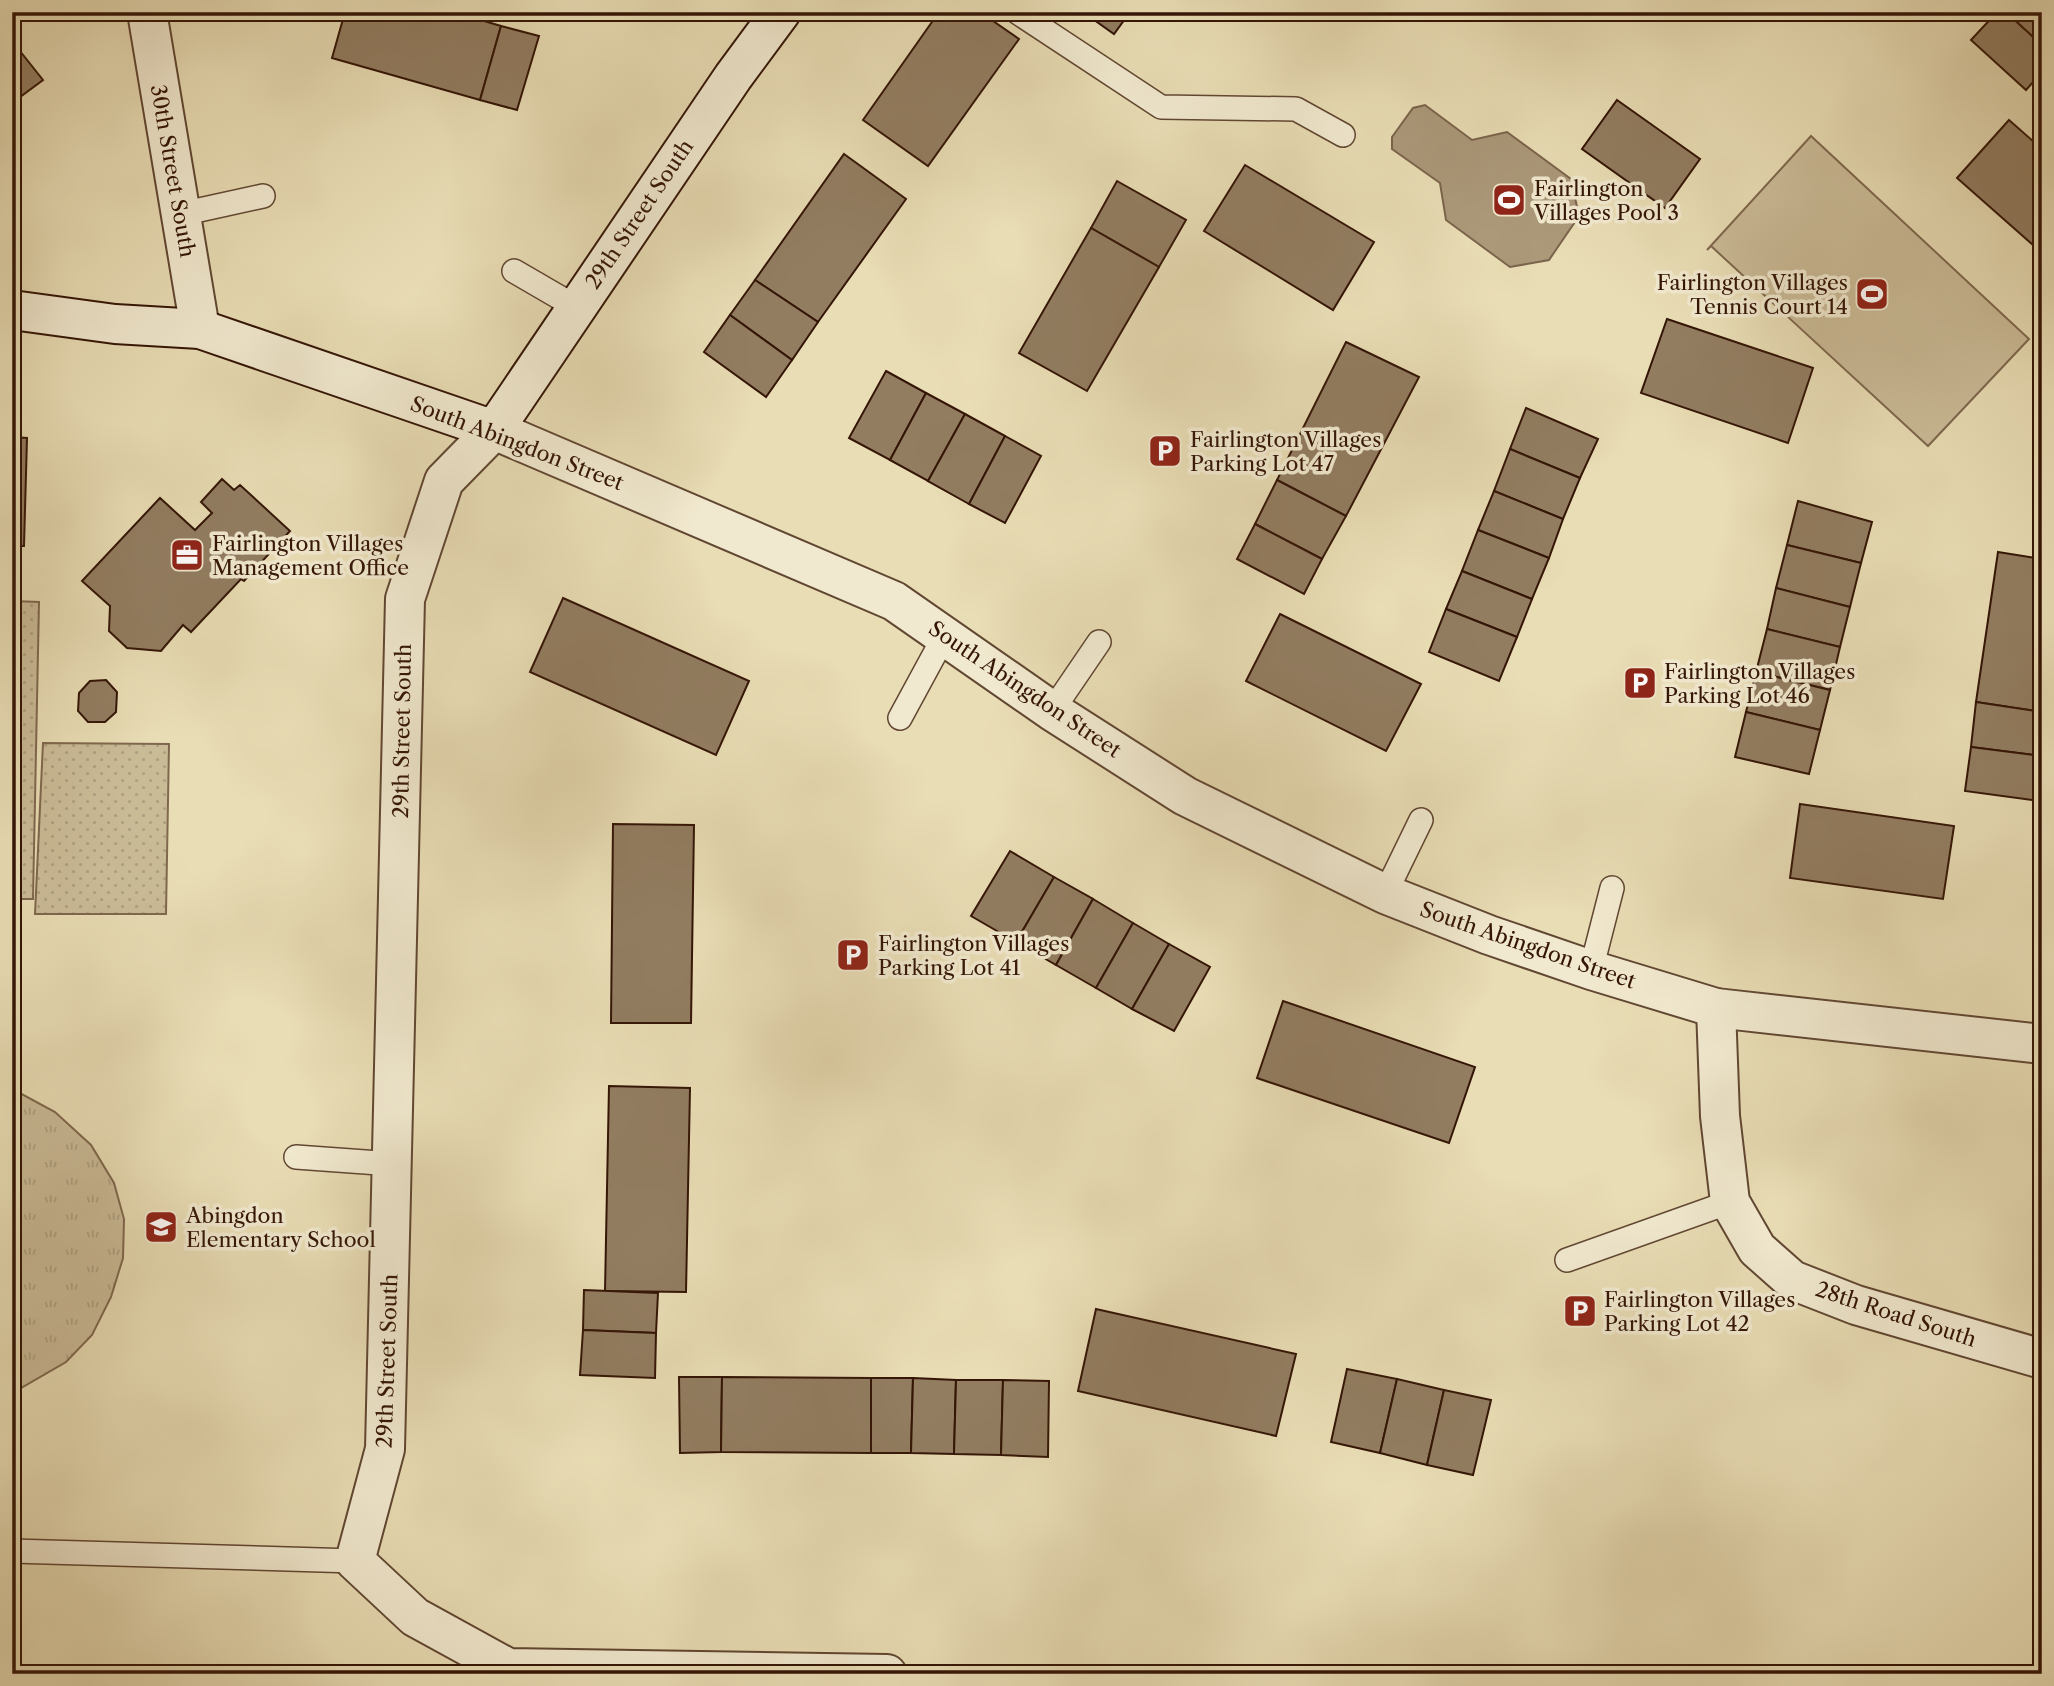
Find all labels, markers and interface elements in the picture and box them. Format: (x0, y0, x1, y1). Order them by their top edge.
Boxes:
street label: 30th Street South (145, 83, 201, 259)
street label: 29th Street South (580, 135, 698, 293)
place label: Fairlington Villages Pool 3 (1533, 176, 1679, 225)
sports icon: Fairlington Villages Pool 3 (1490, 181, 1528, 219)
place label: Fairlington Villages Tennis Court 14 (1657, 270, 1848, 319)
sports icon: Fairlington Villages Tennis Court 14 (1853, 275, 1891, 313)
street label: South Abingdon Street (407, 391, 628, 495)
place label: Fairlington Villages Parking Lot 47 (1190, 427, 1381, 476)
parking icon: Fairlington Villages Parking Lot 47 (1146, 432, 1184, 470)
place label: Fairlington Villages Management Office (212, 531, 409, 580)
office icon: Fairlington Villages Management Office (168, 536, 206, 574)
street label: South Abingdon Street (924, 615, 1126, 763)
street label: 29th Street South (388, 643, 416, 819)
place label: Fairlington Villages Parking Lot 46 (1664, 659, 1855, 708)
parking icon: Fairlington Villages Parking Lot 46 (1621, 664, 1659, 702)
street label: South Abingdon Street (1417, 896, 1640, 994)
place label: Fairlington Villages Parking Lot 41 (878, 931, 1069, 980)
parking icon: Fairlington Villages Parking Lot 41 (834, 936, 872, 974)
place label: Abingdon Elementary School (185, 1203, 376, 1252)
school or university icon: Abingdon Elementary School (142, 1208, 180, 1246)
street label: 29th Street South (371, 1273, 403, 1449)
street label: 28th Road South (1813, 1276, 1979, 1352)
place label: Fairlington Villages Parking Lot 42 (1604, 1287, 1795, 1336)
parking icon: Fairlington Villages Parking Lot 42 (1561, 1292, 1599, 1330)

